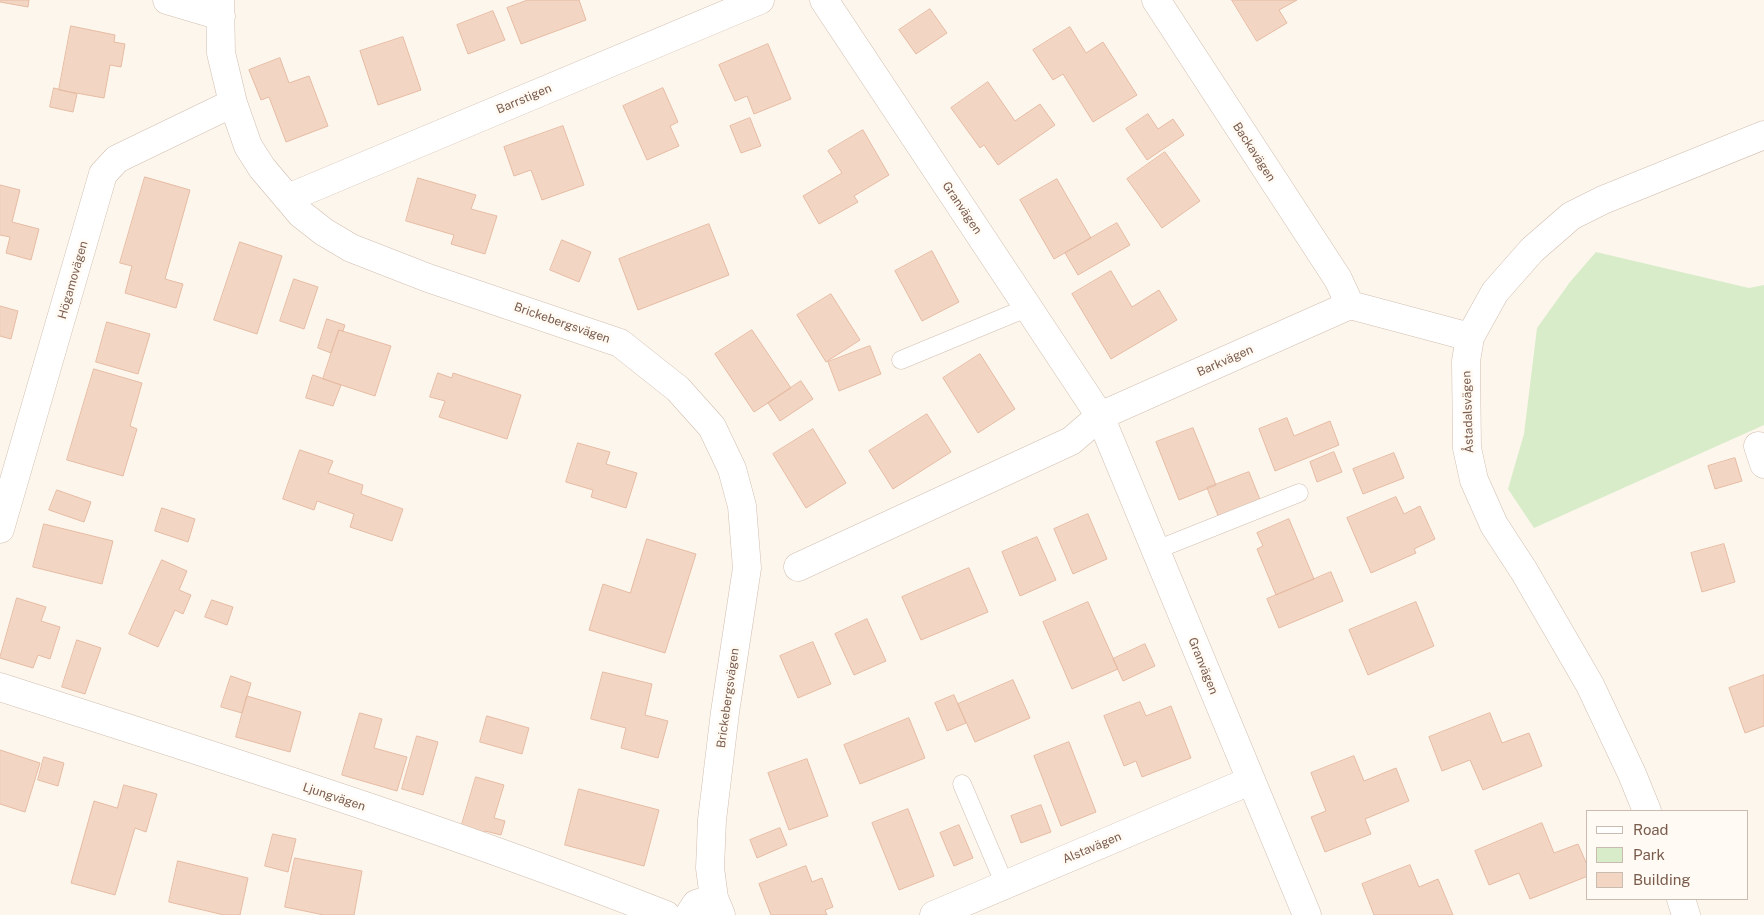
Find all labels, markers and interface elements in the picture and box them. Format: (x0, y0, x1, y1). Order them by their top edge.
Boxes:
street label: Barrstigen (494, 81, 554, 117)
street label: Backavägen (1230, 120, 1278, 184)
street label: Granvägen (939, 179, 985, 237)
street label: Högamovägen (55, 239, 91, 321)
street label: Brickebergsvägen (512, 300, 612, 346)
street label: Barkvägen (1195, 342, 1255, 380)
street label: Åstadalsvägen (1459, 371, 1477, 453)
street label: Granvägen (1185, 635, 1221, 697)
street label: Brickebergsvägen (714, 647, 742, 749)
street label: Ljungvägen (301, 780, 367, 814)
legend (1586, 810, 1749, 900)
text: Road (1633, 821, 1669, 838)
street label: Alstavägen (1060, 829, 1124, 867)
text: Park (1633, 846, 1665, 863)
text: Building (1633, 871, 1691, 888)

